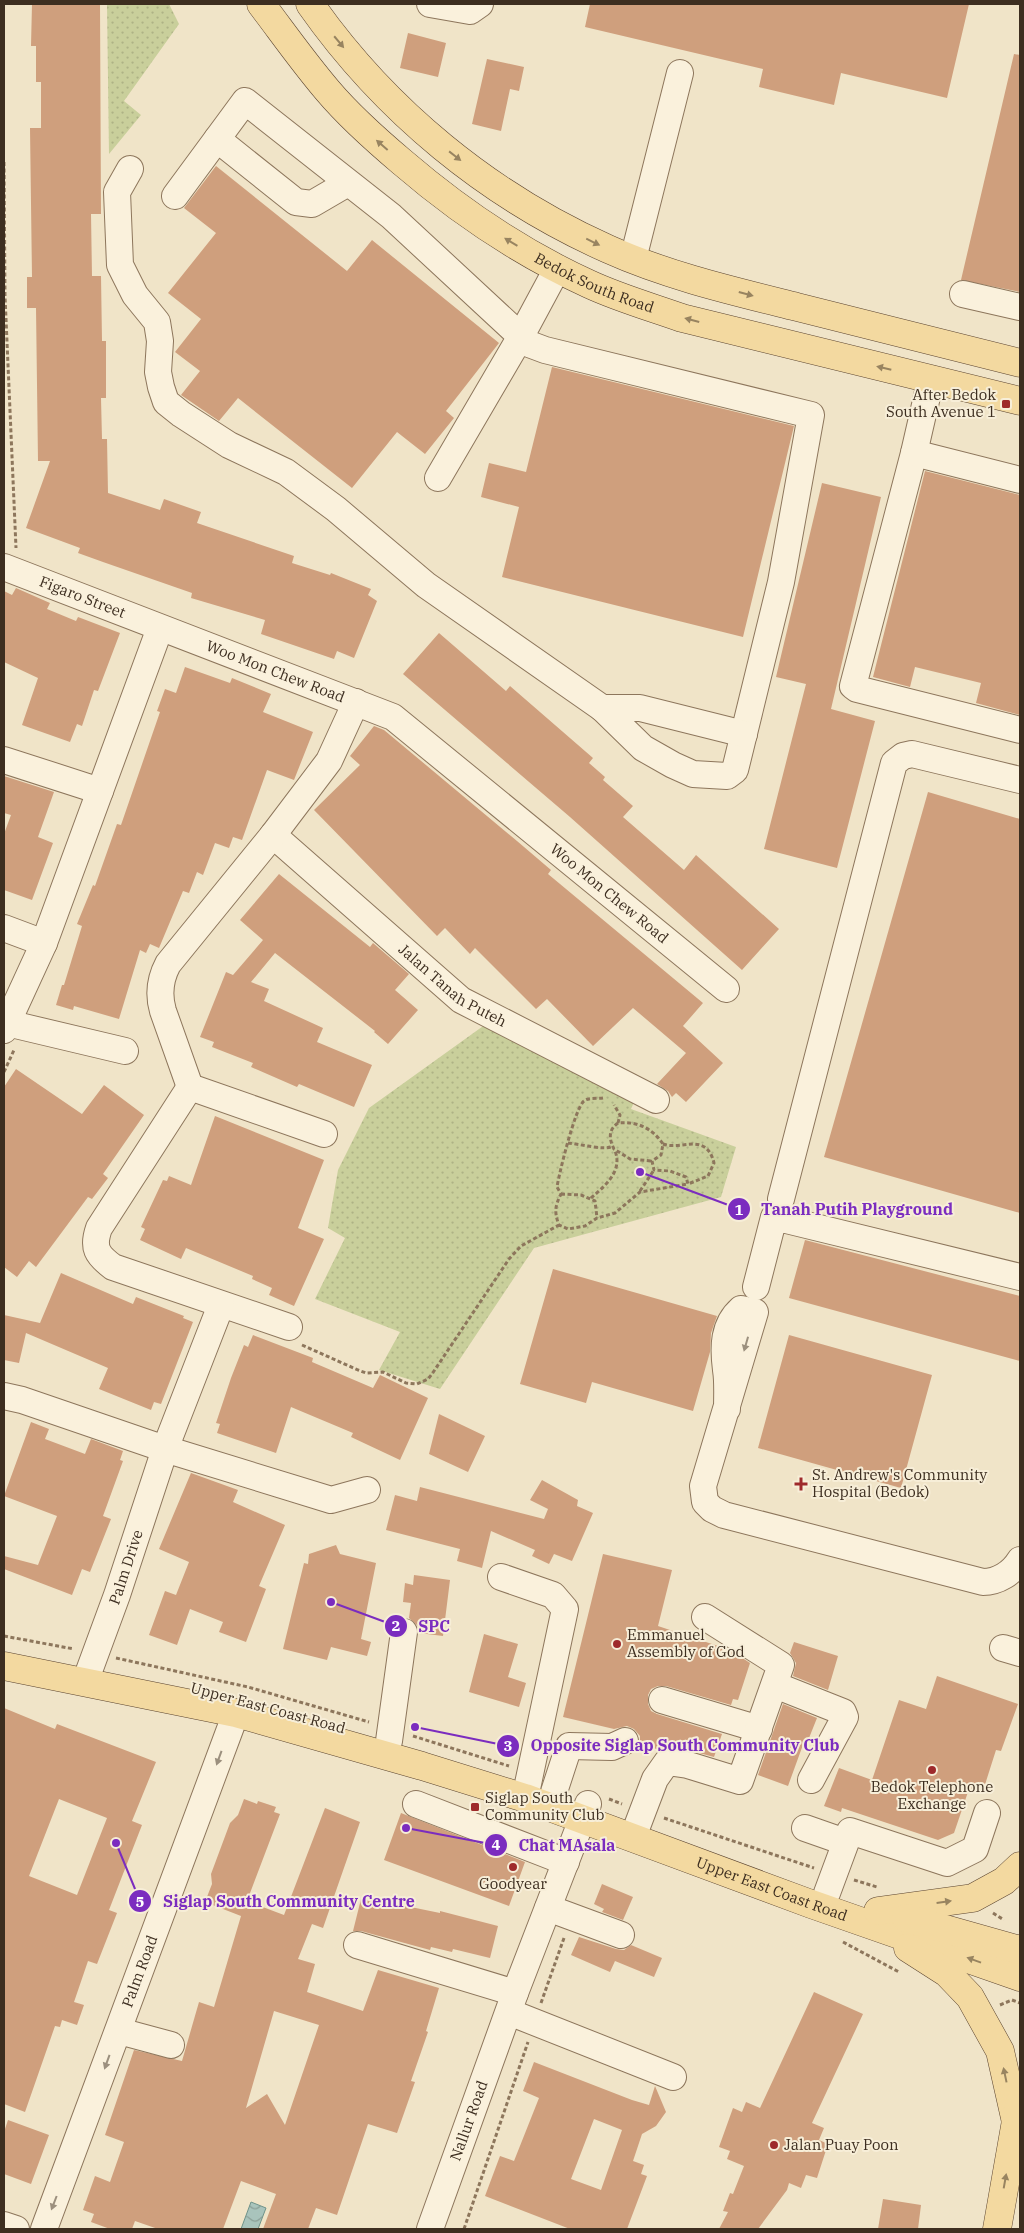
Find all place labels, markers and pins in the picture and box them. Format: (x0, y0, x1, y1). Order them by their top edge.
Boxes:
place label: After Bedok South Avenue 1 (886, 385, 996, 421)
marker: After Bedok South Avenue 1 (1000, 398, 1012, 410)
callout: Tanah Putih Playground (726, 1194, 963, 1225)
place label: St. Andrew's Community Hospital (Bedok) (812, 1465, 987, 1501)
marker: St. Andrew's Community Hospital (Bedok) (794, 1477, 808, 1491)
callout: SPC (383, 1610, 460, 1641)
place label: Emmanuel Assembly of God (627, 1625, 745, 1661)
marker: Emmanuel Assembly of God (611, 1638, 623, 1650)
callout: Opposite Siglap South Community Club (495, 1730, 849, 1761)
marker: Bedok Telephone Exchange (926, 1764, 938, 1776)
place label: Bedok Telephone Exchange (871, 1777, 993, 1813)
place label: Siglap South Community Club (485, 1788, 605, 1824)
marker: Siglap South Community Club (469, 1801, 481, 1813)
callout: Chat MAsala (484, 1830, 626, 1861)
marker: Goodyear (507, 1861, 519, 1873)
place label: Goodyear (479, 1874, 547, 1893)
callout: Siglap South Community Centre (128, 1886, 425, 1917)
place label: Jalan Puay Poon (784, 2135, 899, 2154)
marker: Jalan Puay Poon (768, 2139, 780, 2151)

